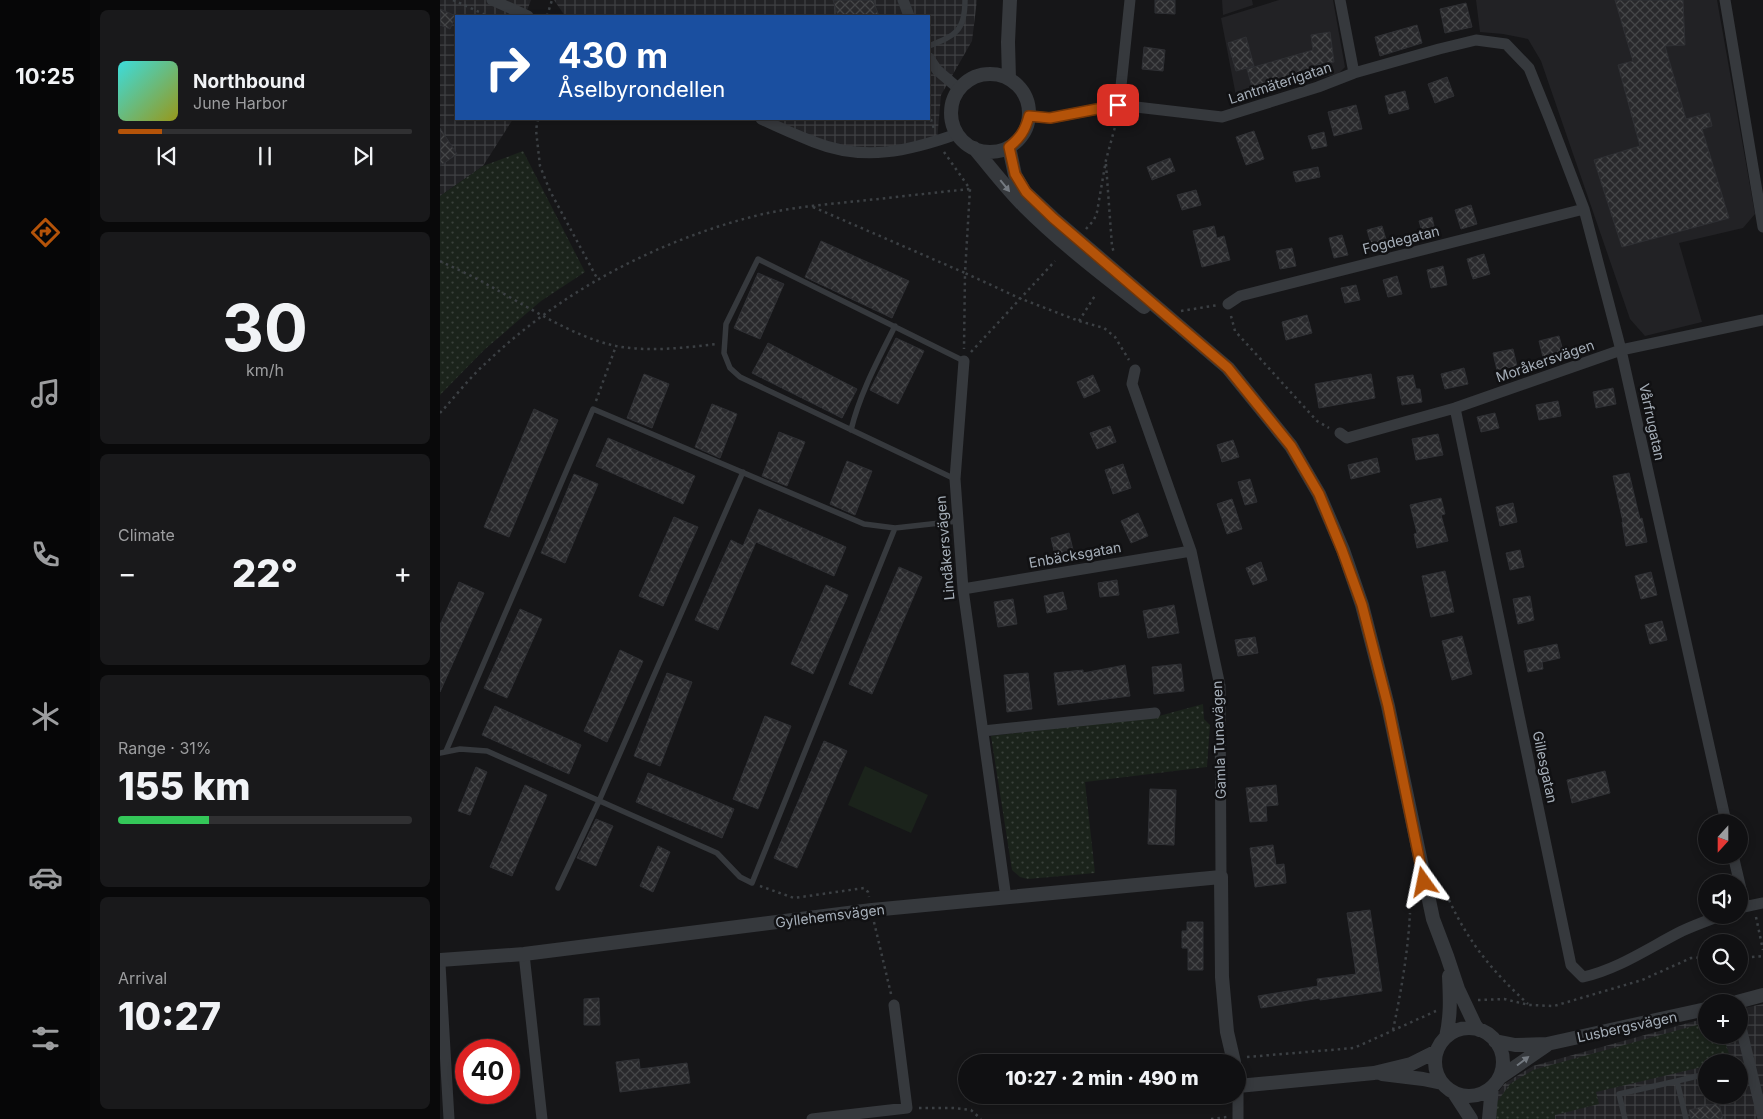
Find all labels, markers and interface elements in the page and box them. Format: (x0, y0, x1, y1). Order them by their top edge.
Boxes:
text: 430 m (558, 34, 668, 76)
icon: right (475, 35, 540, 100)
street label: Lantmäterigatan (1226, 58, 1334, 107)
text: 10:25 (15, 63, 75, 89)
text: Northbound (193, 70, 305, 93)
text: Åselbyrondellen (558, 76, 725, 102)
pin (1097, 84, 1139, 126)
icon: arrive (1104, 91, 1132, 119)
text: June Harbor (193, 93, 287, 113)
icon: previous (153, 142, 181, 170)
icon: pause (251, 142, 279, 170)
icon: next (349, 142, 377, 170)
one-way arrow (1000, 179, 1011, 192)
icon: directions (28, 215, 63, 250)
street label: Fogdegatan (1361, 222, 1441, 257)
text: 30 (222, 288, 308, 367)
street label: Moråkersvägen (1493, 336, 1596, 385)
text: km/h (246, 360, 284, 380)
icon: music (28, 376, 63, 411)
street label: Vårfrugatan (1636, 382, 1669, 462)
street label: Lindåkersvägen (931, 495, 958, 601)
text: Climate (118, 525, 175, 545)
icon: phone (28, 537, 63, 572)
street label: Enbäcksgatan (1027, 538, 1122, 571)
text: 22° (232, 550, 298, 596)
text: − (118, 556, 137, 590)
text: + (393, 556, 412, 590)
street label: Gamla Tunavägen (1208, 680, 1229, 800)
icon: climate (28, 699, 63, 734)
street label: Gillesgatan (1530, 729, 1561, 805)
text: Range · 31% (118, 738, 212, 758)
text: 155 km (118, 763, 250, 809)
north arrow (1698, 814, 1748, 864)
map controls (1698, 814, 1748, 1104)
position arrow (1397, 855, 1449, 907)
icon: car (28, 860, 63, 895)
button: sound (1698, 874, 1748, 924)
street label: Gyllehemsvägen (774, 900, 886, 931)
button: search (1698, 934, 1748, 984)
text: Arrival (118, 968, 167, 988)
text: 10:27 (118, 993, 221, 1039)
button: + (1698, 994, 1748, 1044)
street label: Lusbergsvägen (1575, 1008, 1679, 1045)
icon: filters (28, 1021, 63, 1056)
speed limit sign: 40 (455, 1039, 520, 1104)
button: − (1698, 1054, 1748, 1104)
one-way arrow (1516, 1056, 1530, 1066)
text: 10:27 · 2 min · 490 m (1005, 1067, 1199, 1090)

